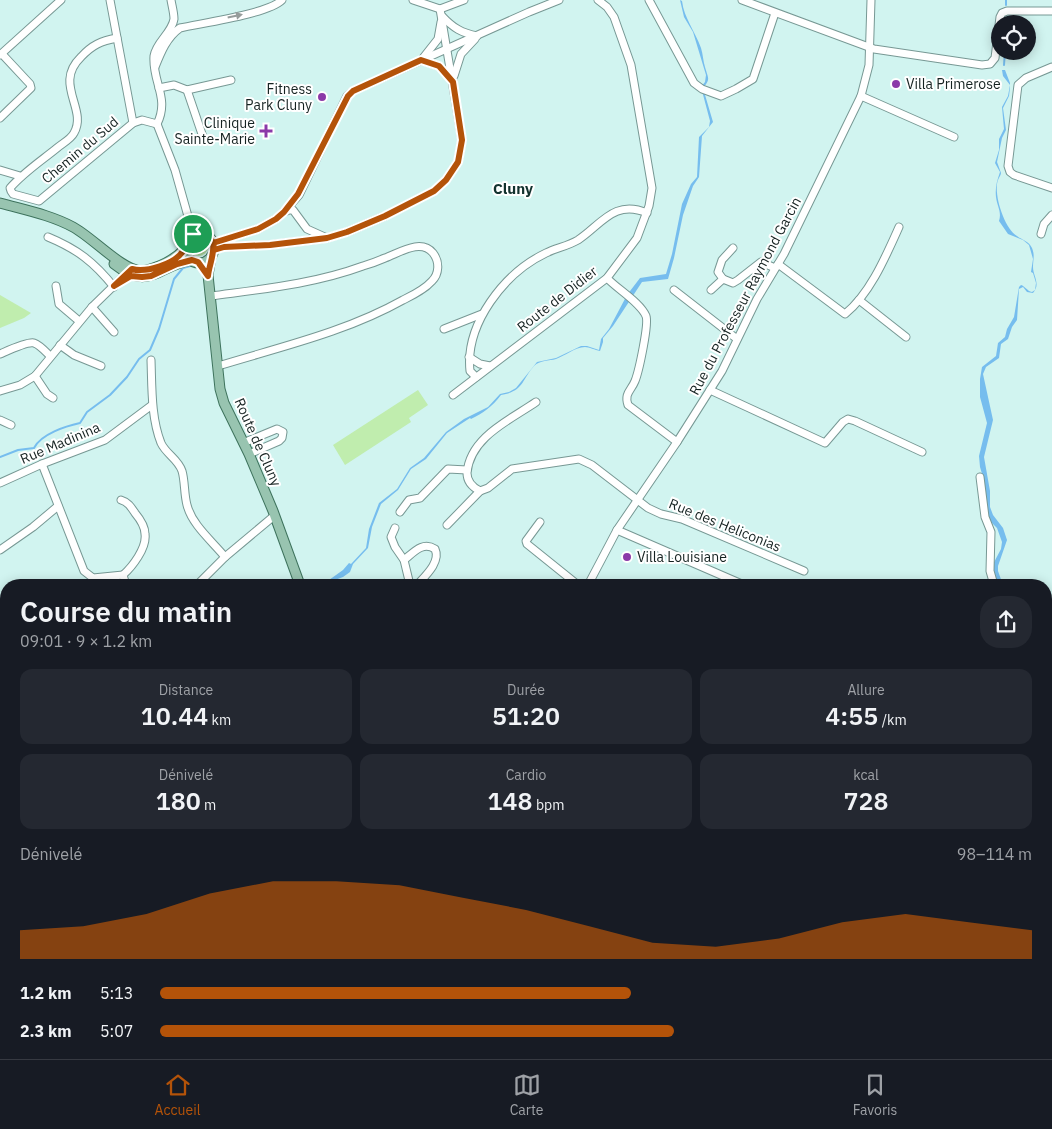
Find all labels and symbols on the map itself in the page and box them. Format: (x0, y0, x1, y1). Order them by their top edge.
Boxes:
one-way arrow (228, 12, 243, 20)
place label: Villa Primerose (906, 75, 1001, 93)
marker: Villa Primerose (890, 78, 902, 90)
place label: Fitness Park Cluny (245, 80, 312, 114)
marker: Fitness Park Cluny (316, 91, 328, 103)
street label: Chemin du Sud (38, 113, 122, 187)
place label: Clinique Sainte-Marie (175, 114, 255, 148)
marker: Clinique Sainte-Marie (259, 124, 273, 138)
district label: Cluny (493, 179, 533, 198)
street label: Rue du Professeur Raymond Garcin (685, 194, 805, 398)
pin (172, 213, 214, 255)
street label: Route de Didier (513, 262, 601, 336)
street label: Route de Cluny (231, 395, 286, 489)
street label: Rue Madinina (17, 418, 103, 468)
street label: Rue des Heliconias (666, 494, 784, 556)
place label: Villa Louisiane (637, 548, 727, 566)
marker: Villa Louisiane (621, 551, 633, 563)

